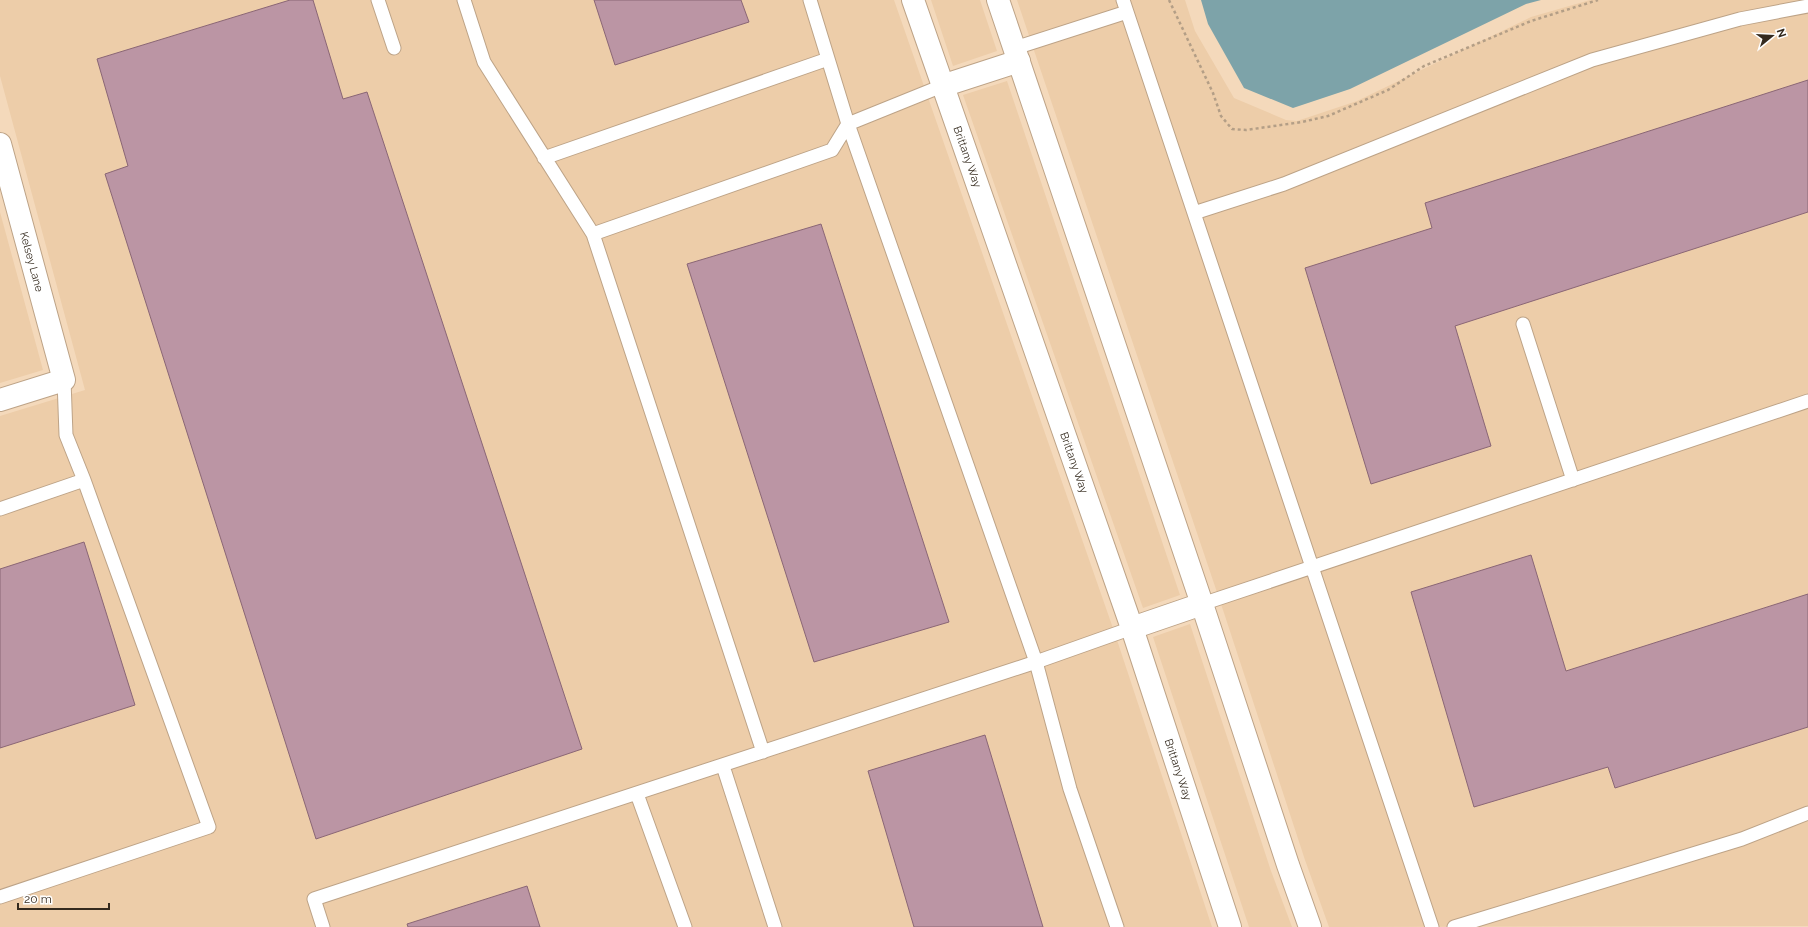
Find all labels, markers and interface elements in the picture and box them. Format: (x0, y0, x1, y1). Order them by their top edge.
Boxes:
north arrow (1752, 16, 1792, 56)
text: N (1774, 27, 1789, 39)
street label: Brittany Way (950, 124, 984, 189)
street label: Kelsey Lane (17, 230, 46, 294)
street label: Brittany Way (1057, 430, 1091, 495)
street label: Brittany Way (1162, 737, 1194, 802)
scale bar (18, 885, 109, 911)
text: 20 m (24, 892, 52, 906)

